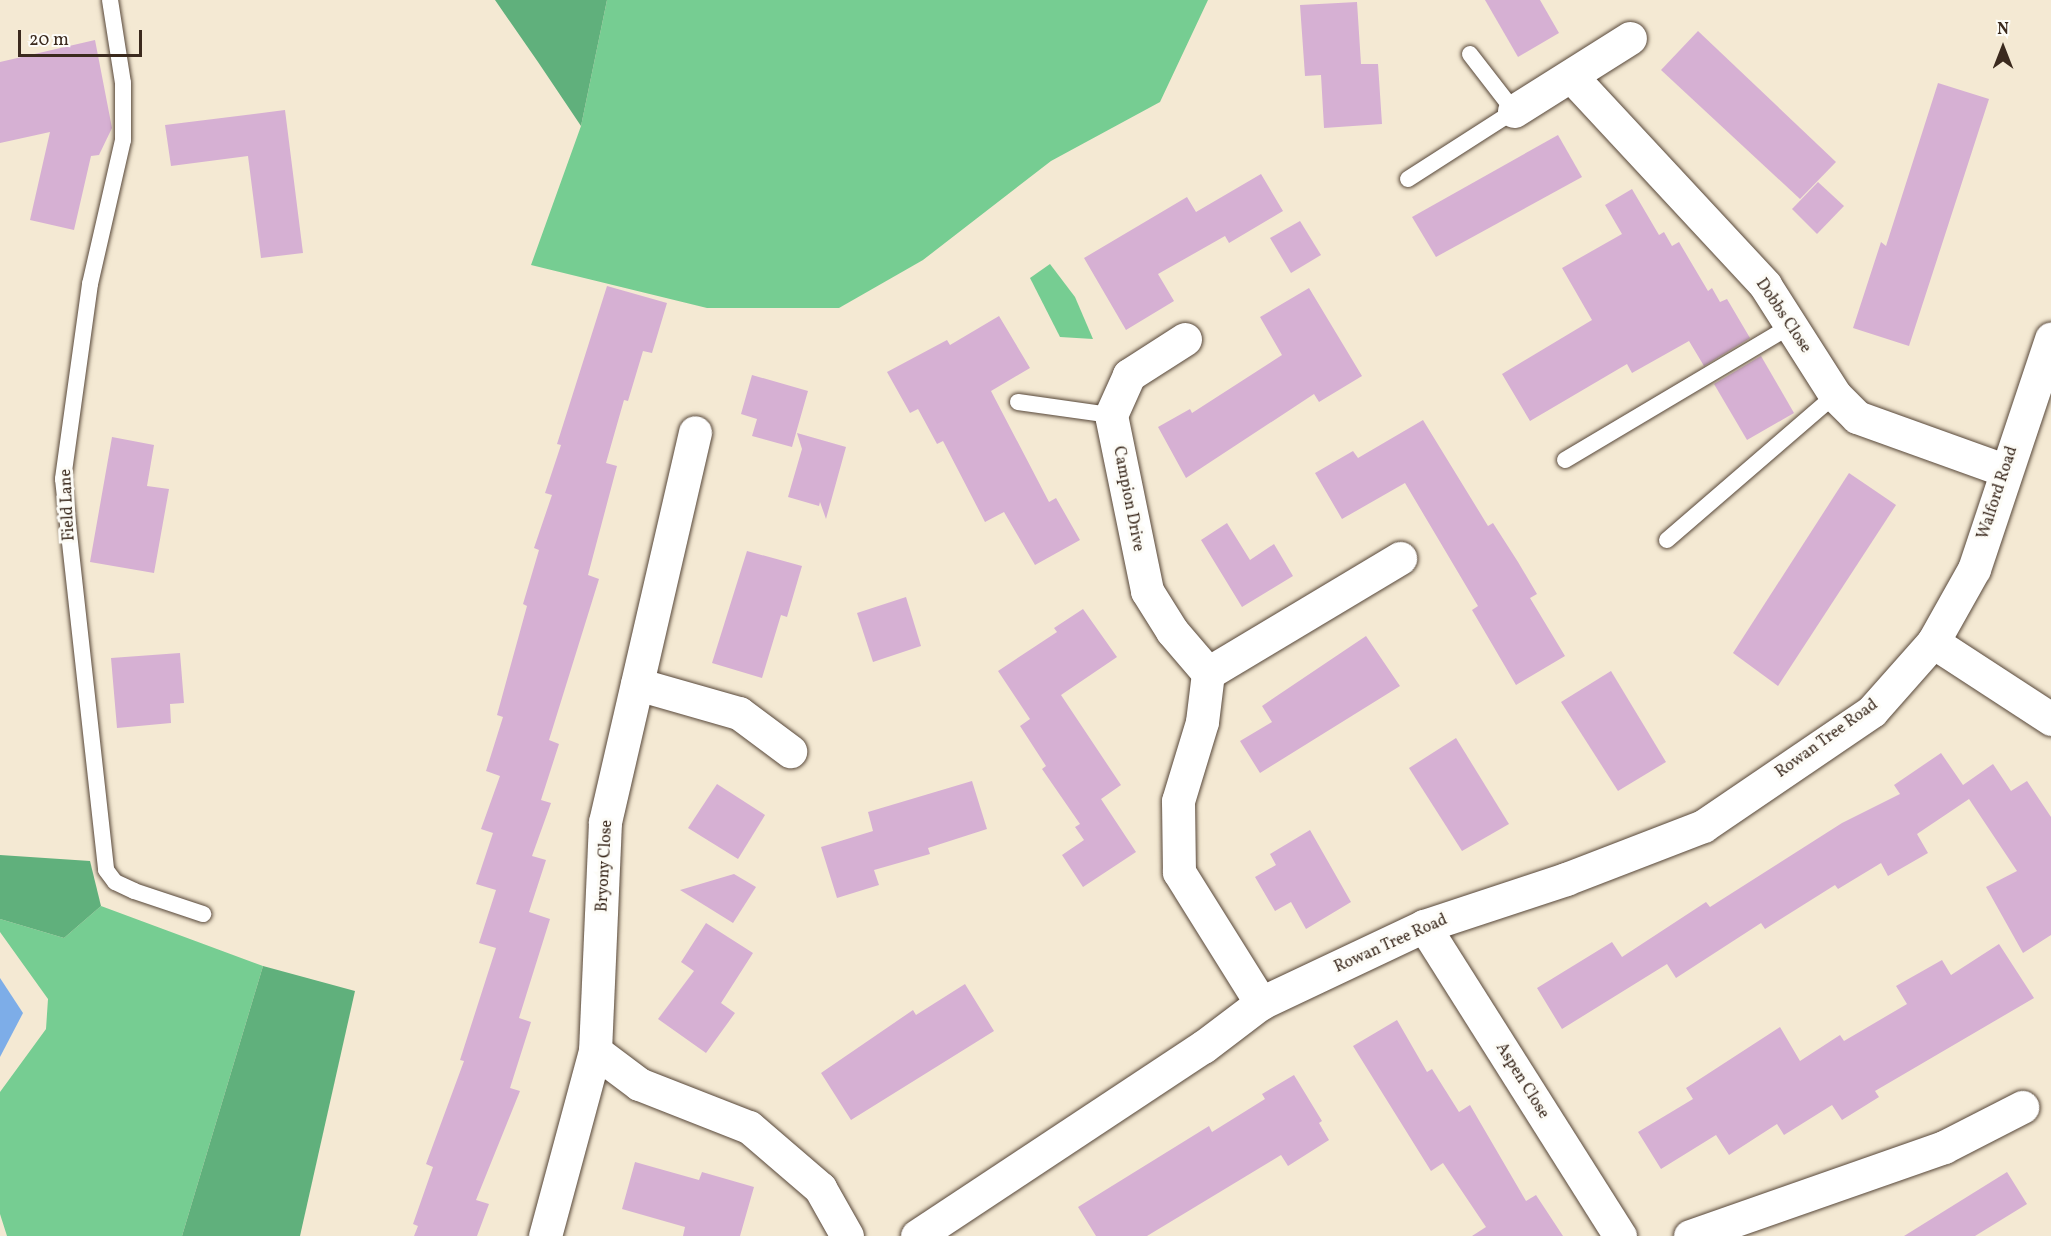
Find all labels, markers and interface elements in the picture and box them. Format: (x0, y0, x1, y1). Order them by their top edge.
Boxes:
scale bar (21, 18, 146, 56)
north arrow (1973, 18, 2033, 78)
text: N (1997, 19, 2009, 41)
text: 20 m (29, 28, 69, 53)
street label: Dobbs Close (1751, 275, 1815, 357)
street label: Walford Road (1974, 444, 2022, 542)
street label: Campion Drive (1108, 445, 1148, 553)
street label: Field Lane (57, 469, 79, 541)
street label: Rowan Tree Road (1772, 695, 1882, 783)
street label: Bryony Close (593, 819, 617, 913)
street label: Rowan Tree Road (1331, 910, 1451, 978)
street label: Aspen Close (1491, 1040, 1553, 1122)

